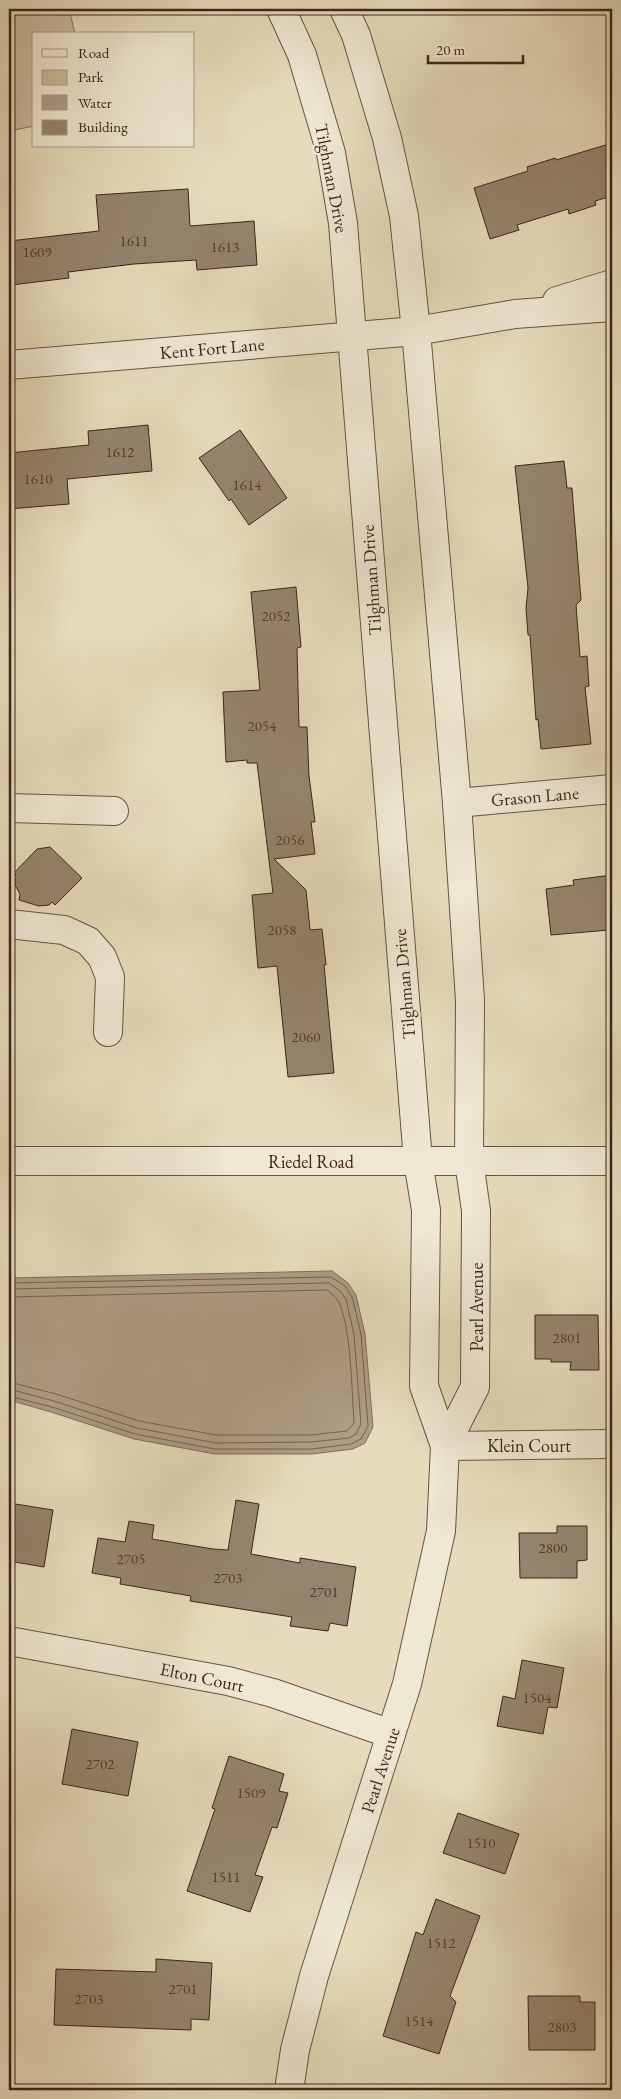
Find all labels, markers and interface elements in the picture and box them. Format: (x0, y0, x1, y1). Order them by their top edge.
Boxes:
legend (32, 32, 195, 148)
scale bar (428, 32, 524, 64)
text: 20 m (436, 40, 465, 59)
text: Road (78, 43, 110, 62)
text: Park (78, 67, 105, 86)
text: Water (78, 93, 112, 112)
text: Building (78, 117, 128, 136)
street label: Tilghman Drive (310, 122, 354, 234)
house number: 1611 (120, 231, 148, 250)
house number: 1613 (211, 237, 239, 256)
house number: 1609 (23, 242, 51, 261)
street label: Kent Fort Lane (159, 332, 265, 364)
house number: 1612 (106, 442, 135, 461)
house number: 1610 (24, 469, 52, 488)
house number: 1614 (233, 475, 262, 494)
street label: Tilghman Drive (356, 524, 386, 636)
house number: 2052 (262, 606, 291, 625)
house number: 2054 (248, 716, 277, 735)
street label: Grason Lane (490, 781, 580, 811)
house number: 2056 (276, 830, 304, 849)
house number: 2058 (268, 920, 296, 939)
street label: Tilghman Drive (388, 928, 420, 1040)
house number: 2060 (292, 1027, 320, 1046)
street label: Riedel Road (268, 1150, 355, 1173)
street label: Pearl Avenue (465, 1263, 488, 1351)
house number: 2801 (553, 1328, 581, 1347)
street label: Klein Court (487, 1434, 571, 1457)
house number: 2800 (539, 1538, 567, 1557)
house number: 2705 (117, 1549, 145, 1568)
house number: 2703 (214, 1568, 242, 1587)
house number: 2701 (310, 1582, 338, 1601)
street label: Elton Court (158, 1657, 246, 1697)
house number: 1504 (523, 1688, 552, 1707)
street label: Pearl Avenue (355, 1724, 405, 1816)
house number: 2702 (86, 1754, 115, 1773)
house number: 1509 (237, 1783, 265, 1802)
house number: 1510 (467, 1833, 495, 1852)
house number: 1511 (212, 1867, 240, 1886)
house number: 1512 (427, 1933, 456, 1952)
house number: 2701 (169, 1979, 197, 1998)
house number: 2703 (75, 1989, 103, 2008)
house number: 1514 (405, 2011, 434, 2030)
house number: 2803 (548, 2017, 576, 2036)

